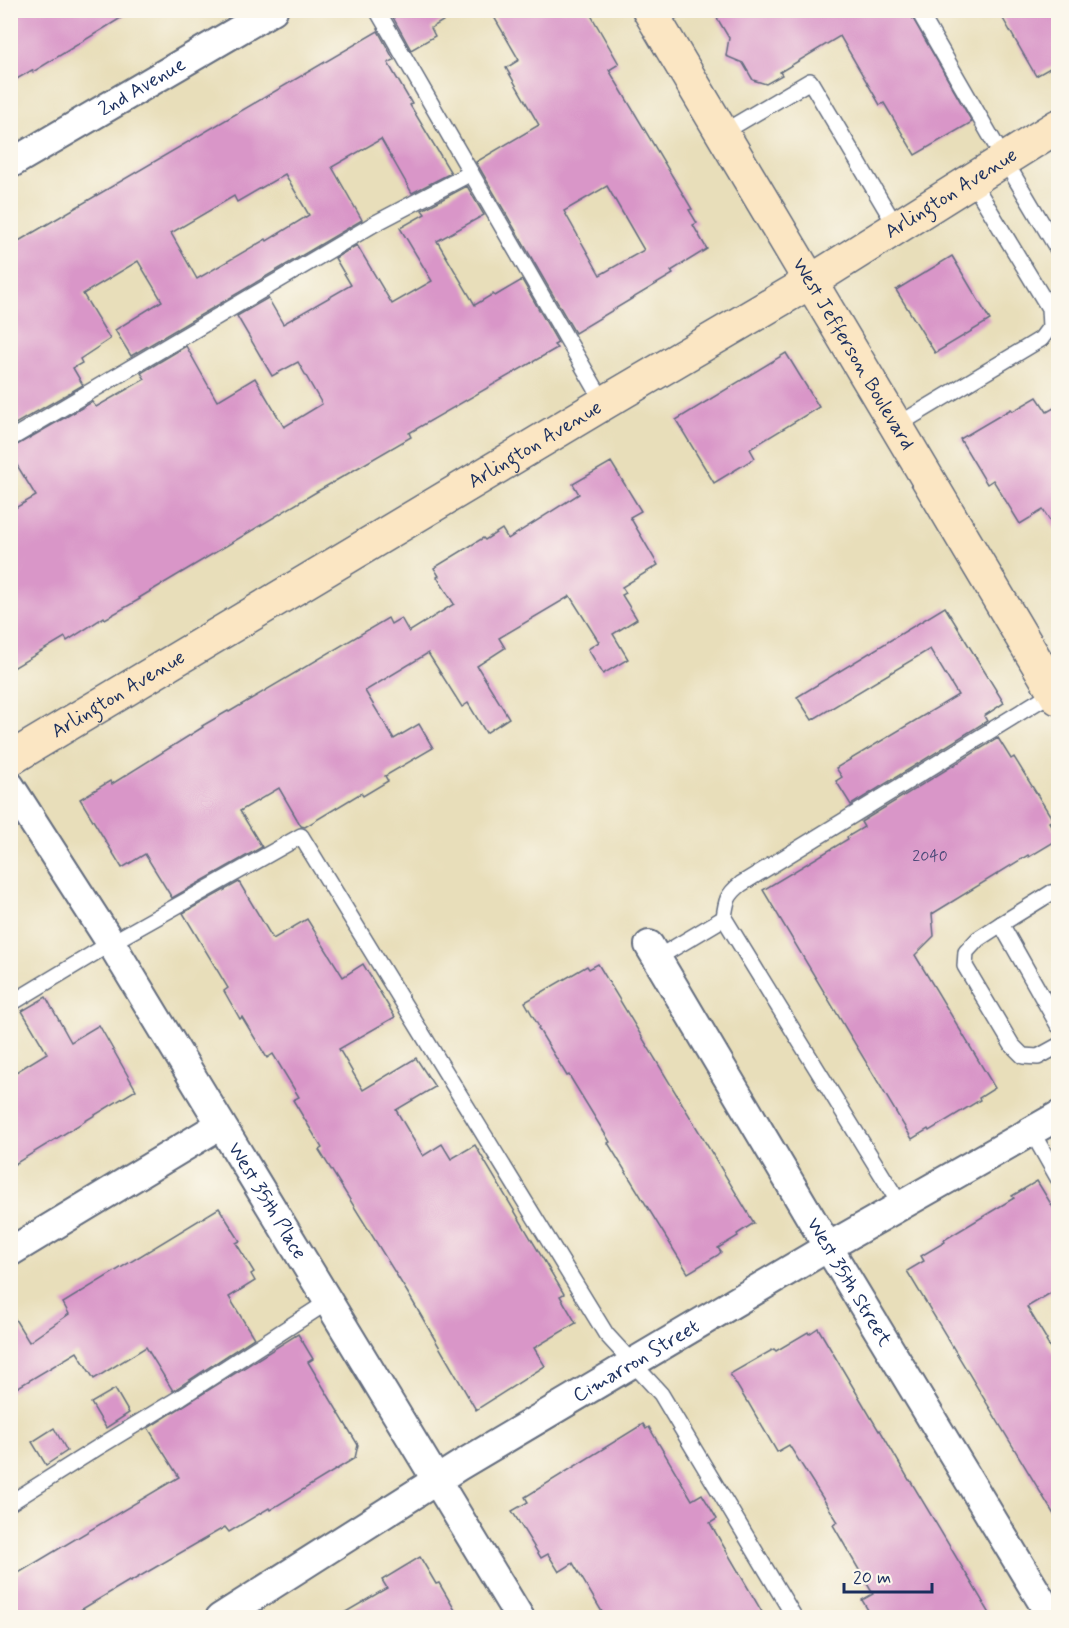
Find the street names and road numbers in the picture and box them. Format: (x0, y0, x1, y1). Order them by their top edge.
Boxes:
street label: 2nd Avenue (93, 50, 191, 123)
street label: Arlington Avenue (880, 142, 1022, 245)
street label: West Jefferson Boulevard (786, 253, 921, 455)
street label: Arlington Avenue (463, 394, 607, 495)
street label: Arlington Avenue (46, 644, 190, 745)
street label: West 35th Place (221, 1137, 313, 1264)
street label: West 35th Street (800, 1213, 899, 1352)
street label: Cimarron Street (568, 1313, 704, 1409)

